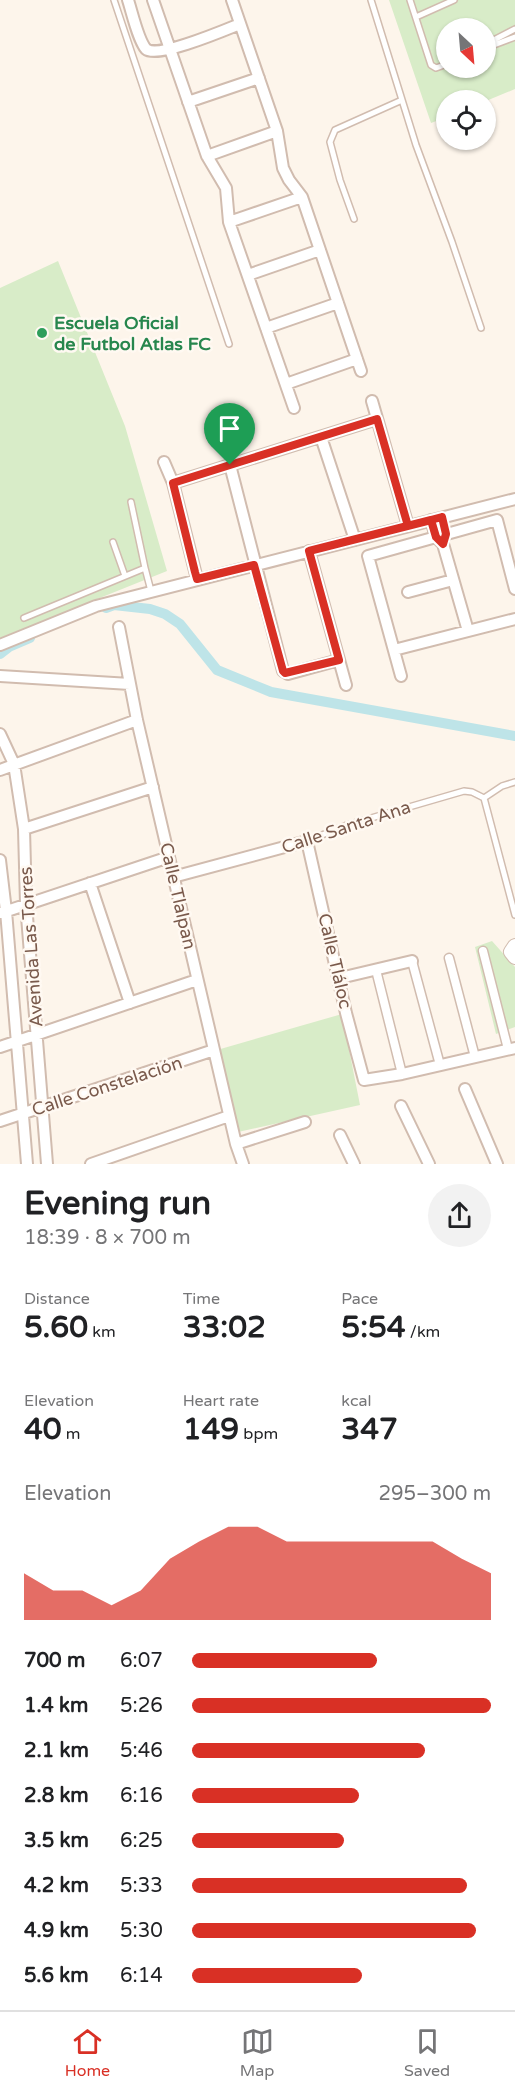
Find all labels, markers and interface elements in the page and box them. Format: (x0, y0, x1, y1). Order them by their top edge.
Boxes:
north arrow (436, 18, 496, 78)
map controls (436, 18, 496, 150)
button: locate (436, 90, 496, 150)
place label: Escuela Oficial de Futbol Atlas FC (54, 312, 211, 355)
marker: Escuela Oficial de Futbol Atlas FC (35, 326, 49, 340)
pin (204, 403, 255, 465)
icon: arrive (213, 412, 246, 445)
street label: Calle Santa Ana (279, 796, 413, 858)
street label: Calle Tlalpan (155, 841, 201, 951)
street label: Avenida Las Torres (14, 866, 48, 1028)
street label: Calle Tláloc (313, 911, 357, 1011)
street label: Calle Constelación (29, 1051, 185, 1121)
text: Evening run (24, 1184, 211, 1223)
button: share (428, 1184, 491, 1247)
text: 18:39 · 8 × 700 m (24, 1226, 191, 1250)
text: Distance (24, 1289, 90, 1309)
text: Time (183, 1289, 220, 1309)
text: Pace (341, 1289, 378, 1309)
text: 5.60 (24, 1309, 88, 1346)
text: 33:02 (183, 1309, 266, 1346)
text: 5:54 (341, 1309, 406, 1346)
text: km (88, 1322, 116, 1342)
text: /km (406, 1322, 440, 1342)
text: Elevation (24, 1391, 94, 1411)
text: Heart rate (183, 1391, 259, 1411)
text: kcal (341, 1391, 371, 1411)
text: 40 (24, 1411, 62, 1448)
text: 149 (183, 1411, 239, 1448)
text: 347 (341, 1411, 398, 1448)
text: m (62, 1424, 81, 1444)
text: bpm (239, 1424, 278, 1444)
text: Elevation (24, 1482, 111, 1506)
text: 295–300 m (378, 1482, 491, 1506)
text: 700 m (24, 1649, 85, 1673)
text: 6:07 (120, 1649, 163, 1673)
text: 1.4 km (24, 1694, 88, 1718)
text: 5:26 (120, 1694, 163, 1718)
text: 2.1 km (24, 1739, 89, 1763)
text: 5:46 (120, 1739, 163, 1763)
text: 2.8 km (24, 1784, 89, 1808)
text: 6:16 (120, 1784, 163, 1808)
text: 3.5 km (24, 1829, 89, 1853)
text: 6:25 (120, 1829, 163, 1853)
text: 4.2 km (24, 1874, 89, 1898)
text: 5:33 (120, 1874, 163, 1898)
text: 4.9 km (24, 1919, 89, 1943)
text: 5:30 (120, 1919, 163, 1943)
text: 5.6 km (24, 1964, 89, 1988)
text: 6:14 (120, 1964, 163, 1988)
tab: Home (65, 2025, 110, 2081)
tab: Map (240, 2025, 274, 2081)
tab: Saved (404, 2025, 450, 2081)

